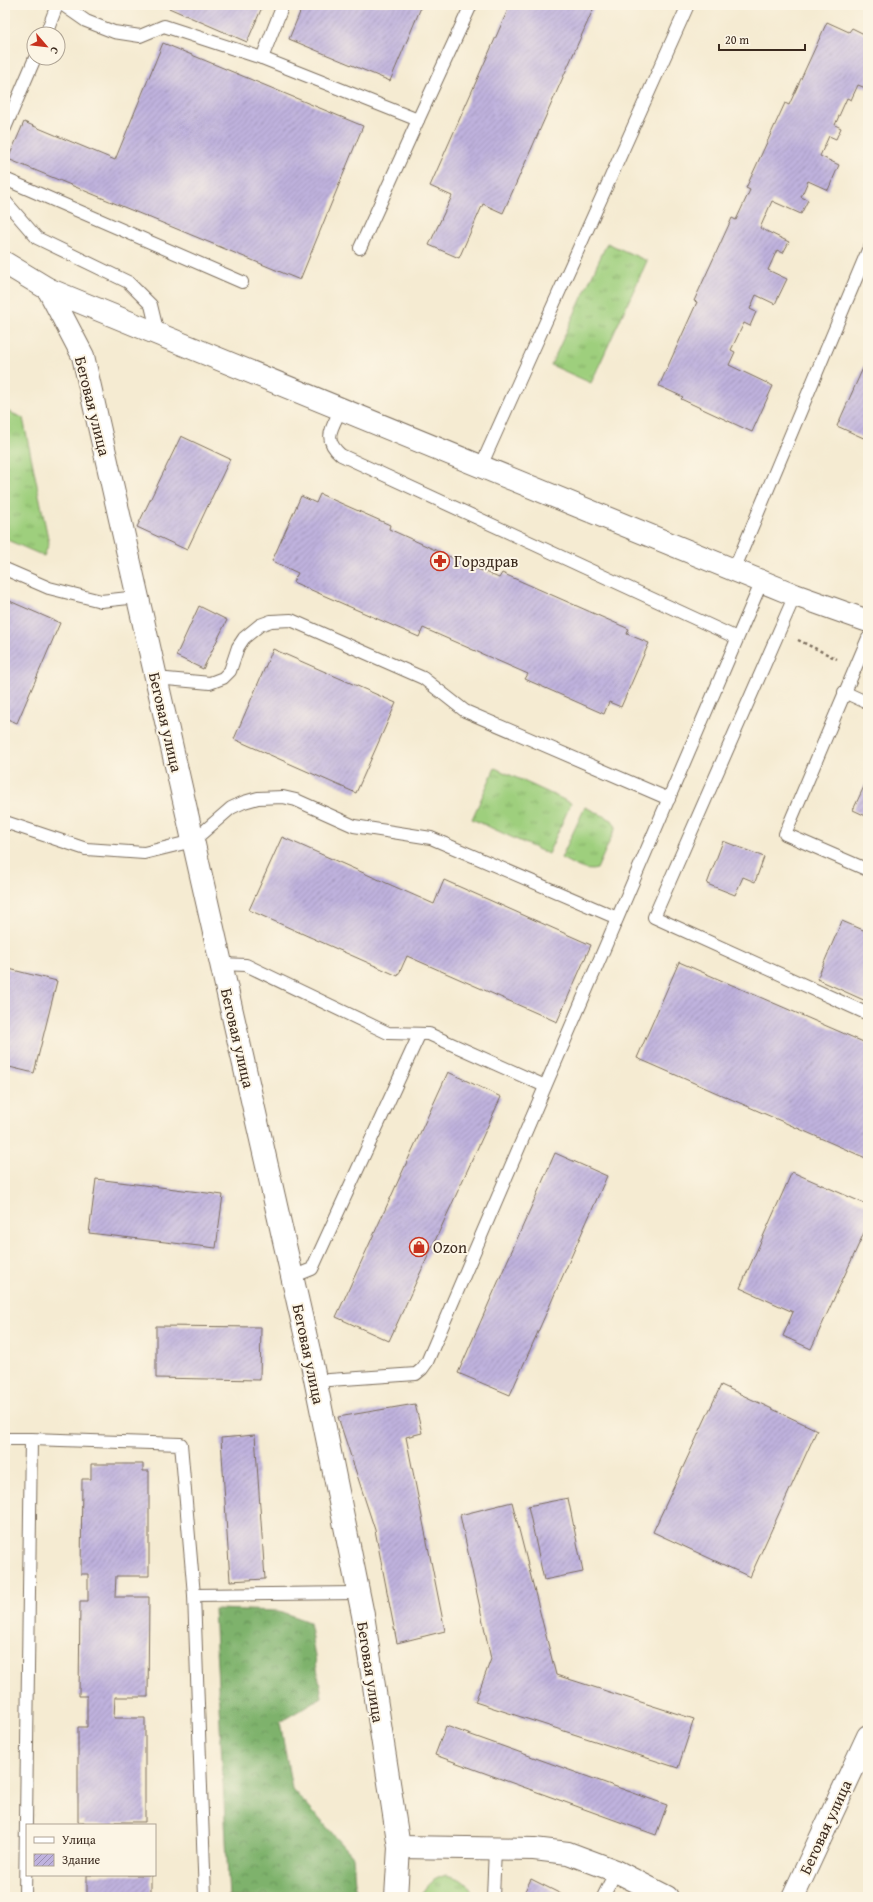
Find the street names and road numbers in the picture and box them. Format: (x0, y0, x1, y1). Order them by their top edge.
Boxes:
street label: Беговая улица (69, 354, 117, 459)
street label: Беговая улица (143, 670, 189, 775)
street label: Беговая улица (215, 986, 261, 1091)
street label: Беговая улица (287, 1302, 331, 1407)
street label: Беговая улица (351, 1620, 391, 1724)
street label: Беговая улица (793, 1775, 858, 1878)

